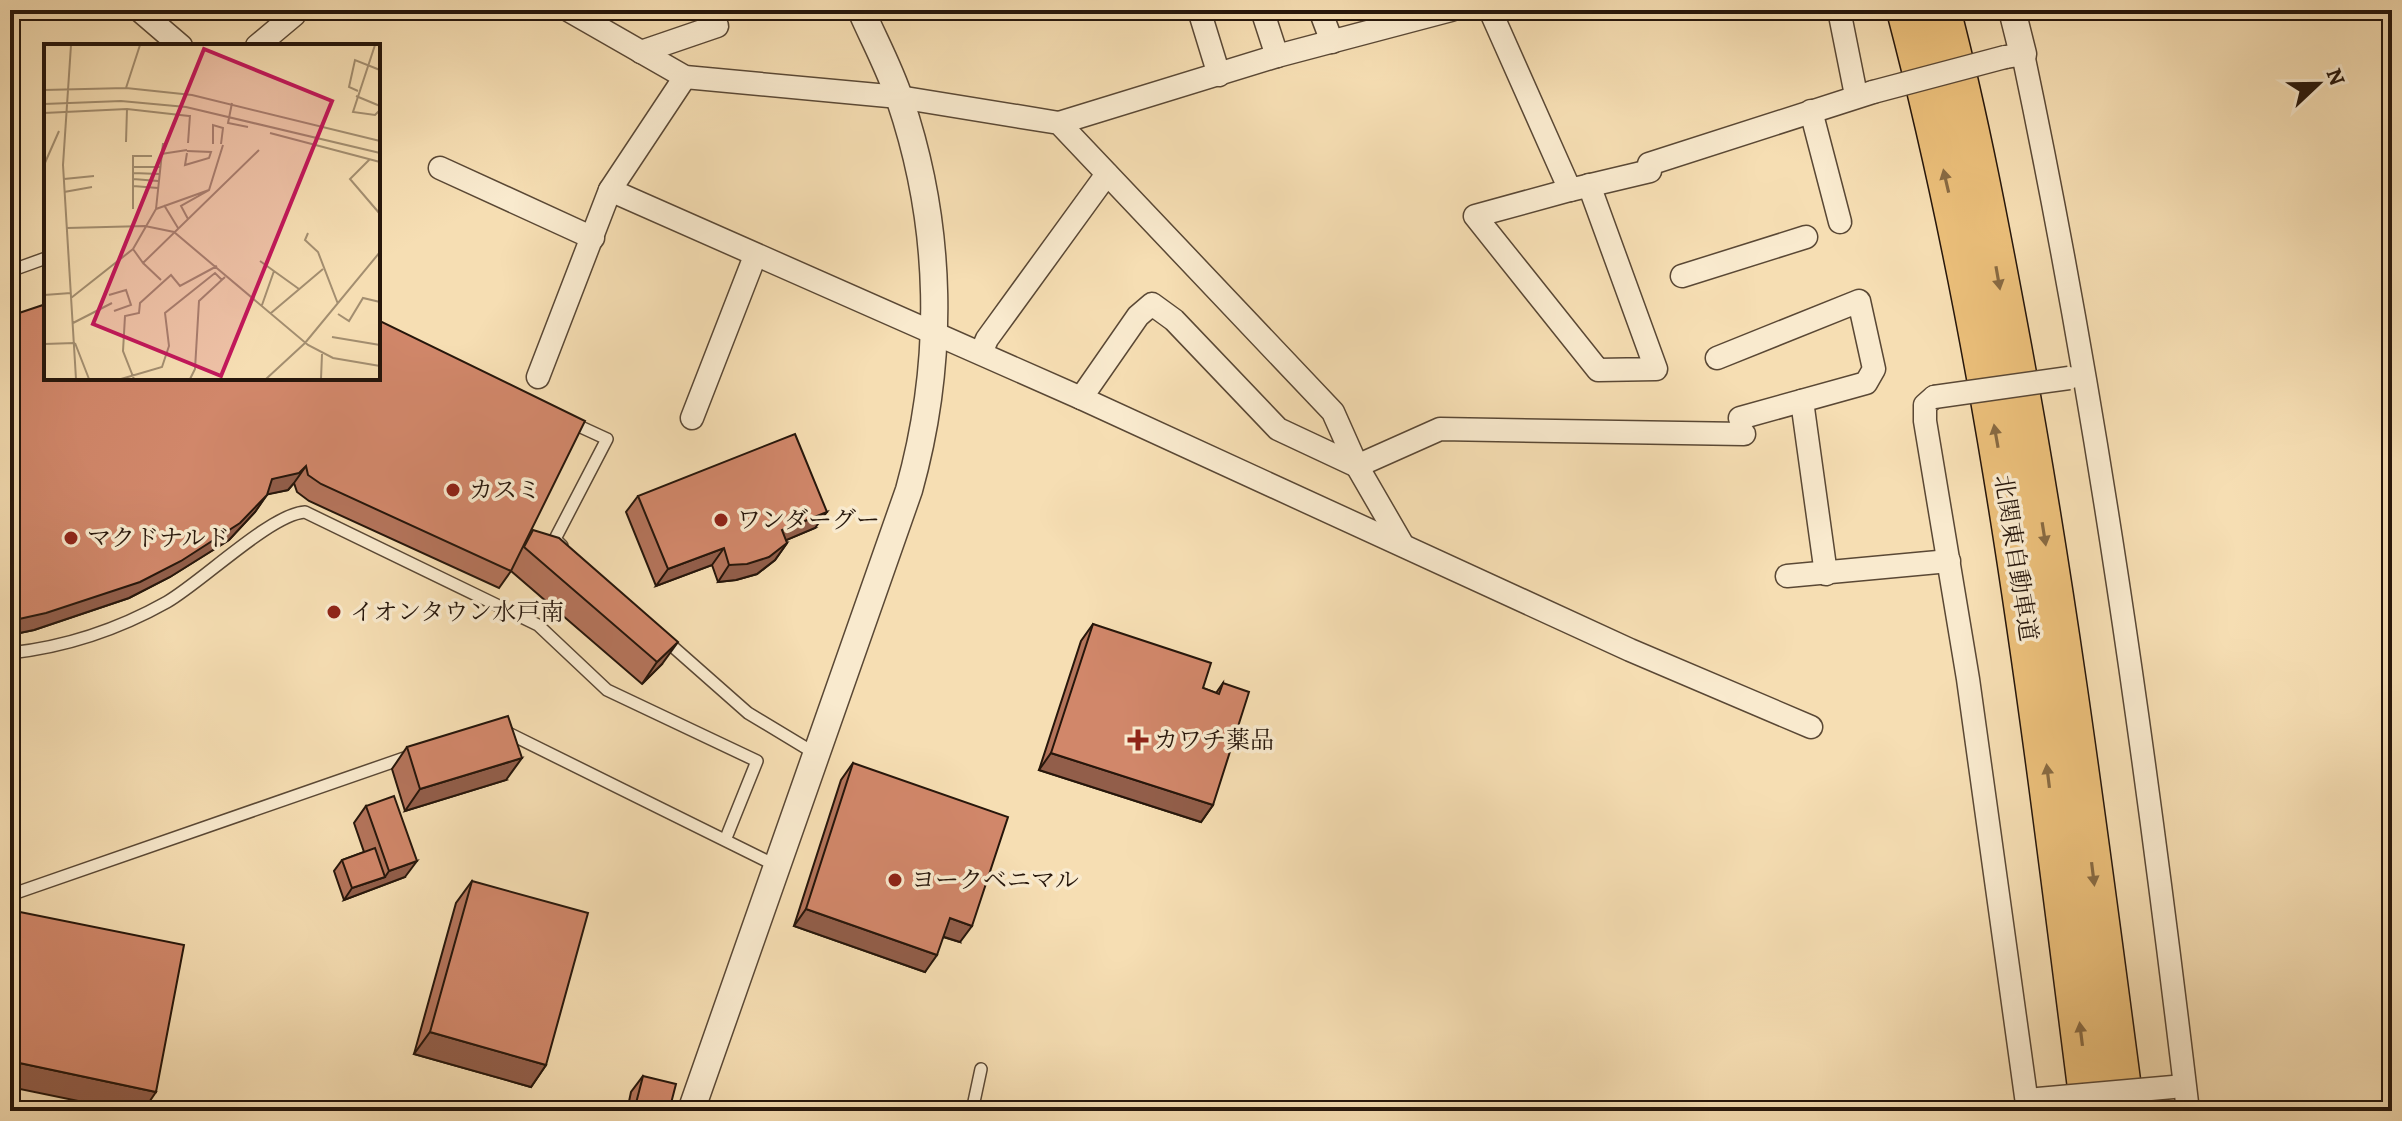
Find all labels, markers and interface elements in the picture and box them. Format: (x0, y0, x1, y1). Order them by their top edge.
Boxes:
inset map (44, 44, 380, 380)
north arrow (2278, 44, 2358, 124)
text: N (2319, 64, 2353, 90)
one-way arrow (1939, 168, 1952, 193)
one-way arrow (1993, 265, 2005, 290)
one-way arrow (1989, 423, 2001, 448)
street label: 北関東自動車道 (1987, 473, 2045, 643)
place label: カスミ (469, 474, 541, 506)
marker: カスミ (444, 481, 462, 499)
place label: ワンダーグー (737, 504, 880, 536)
marker: ワンダーグー (712, 511, 730, 529)
one-way arrow (2038, 521, 2051, 546)
place label: マクドナルド (87, 522, 230, 554)
marker: マクドナルド (62, 529, 80, 547)
place label: イオンタウン水戸南 (350, 596, 564, 628)
marker: イオンタウン水戸南 (325, 603, 343, 621)
place label: カワチ薬品 (1154, 724, 1274, 756)
marker: カワチ薬品 (1129, 731, 1147, 749)
one-way arrow (2041, 763, 2054, 788)
one-way arrow (2086, 862, 2099, 887)
place label: ヨークベニマル (911, 864, 1079, 896)
marker: ヨークベニマル (886, 871, 904, 889)
one-way arrow (2074, 1021, 2087, 1046)

